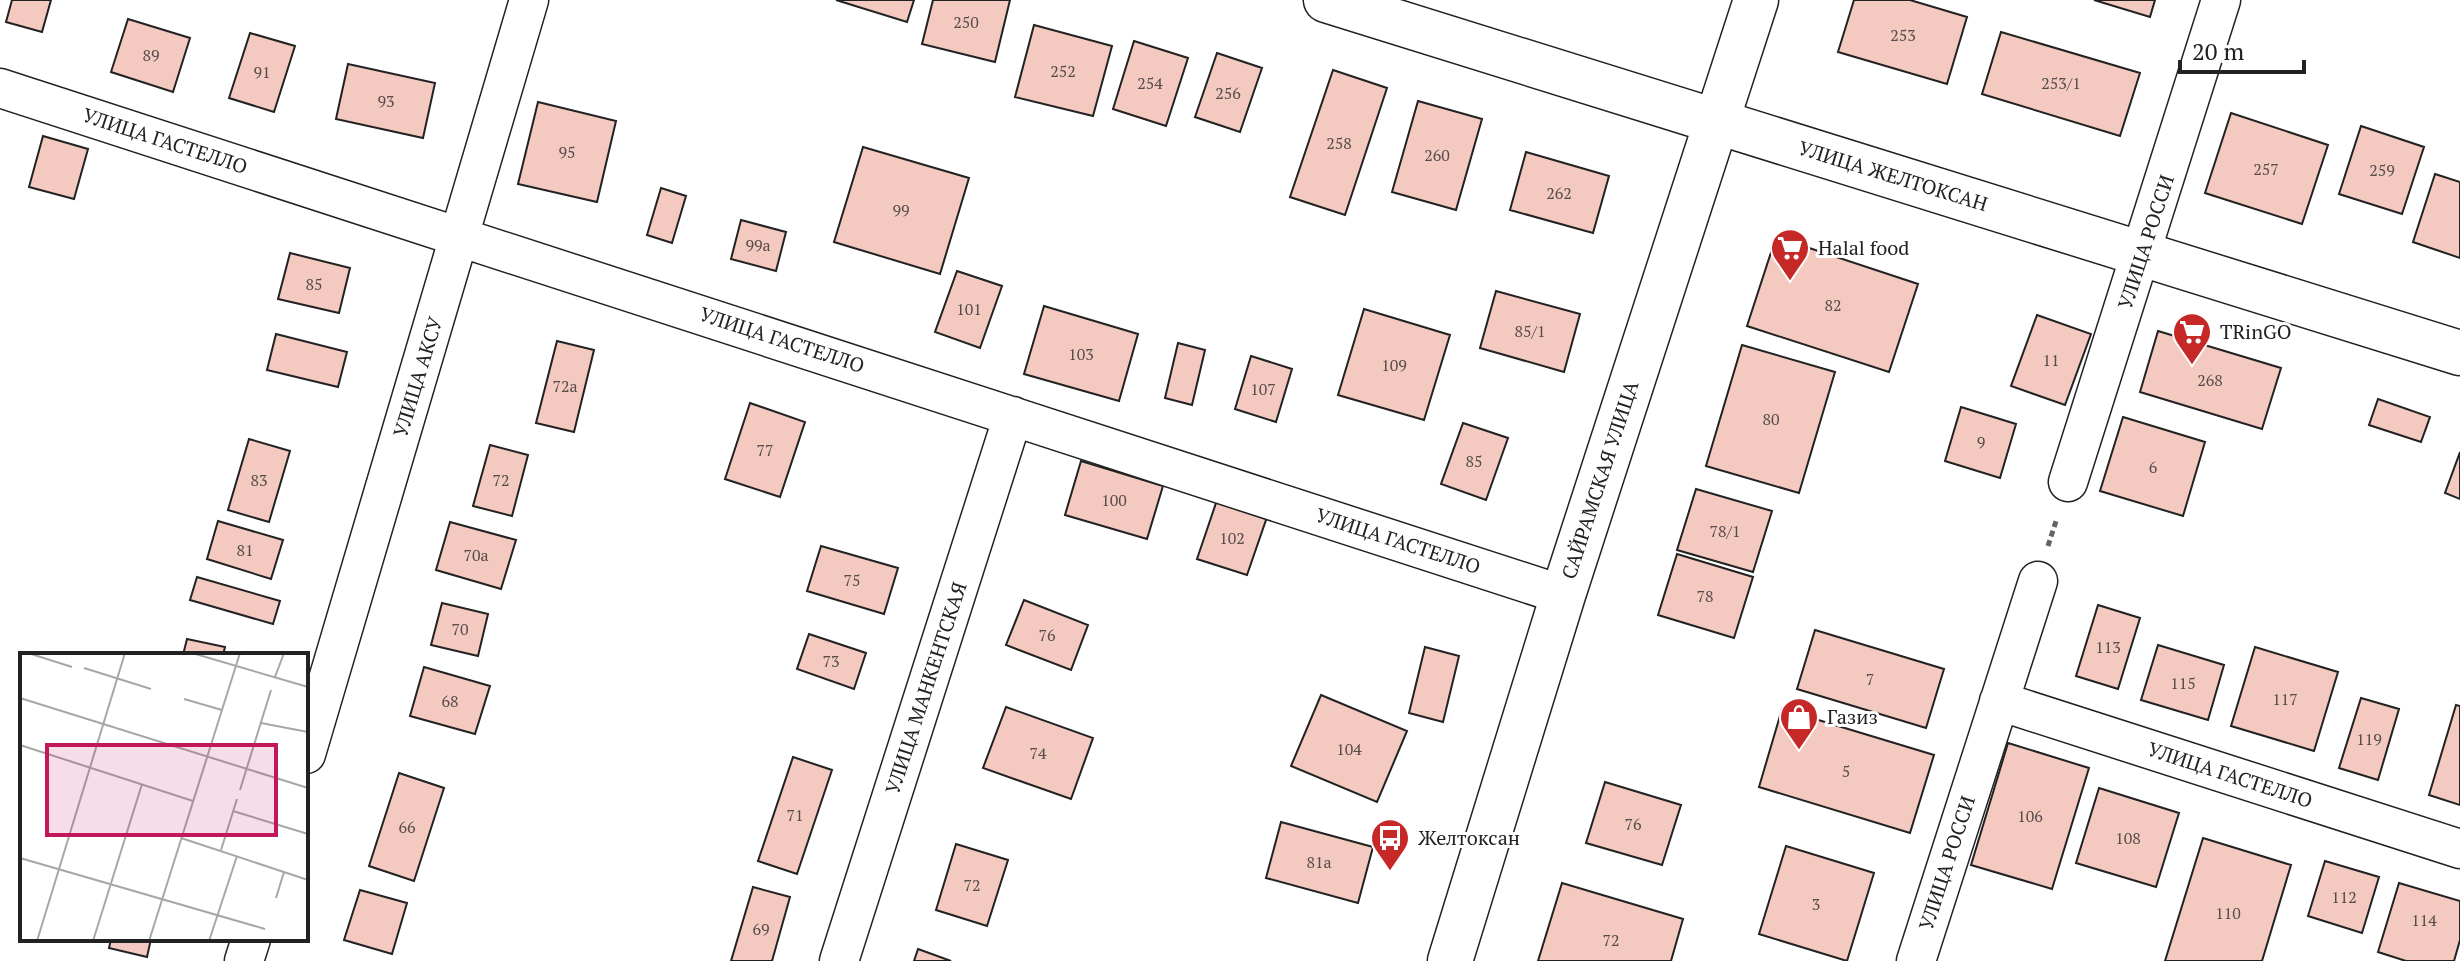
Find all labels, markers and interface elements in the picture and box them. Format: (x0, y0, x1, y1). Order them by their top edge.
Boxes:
house number: 250 (953, 11, 979, 33)
house number: 253 (1890, 24, 1916, 46)
scale bar (2180, 24, 2304, 74)
text: 20 m (2192, 35, 2244, 67)
house number: 89 (142, 44, 160, 66)
house number: 252 (1050, 60, 1076, 82)
house number: 91 (253, 61, 271, 83)
house number: 254 (1137, 72, 1163, 94)
house number: 253/1 (2041, 72, 2081, 94)
house number: 256 (1215, 82, 1241, 104)
house number: 93 (377, 90, 395, 112)
street label: УЛИЦА ГАСТЕЛЛО (79, 101, 251, 180)
house number: 258 (1326, 132, 1352, 154)
street label: УЛИЦА ЖЕЛТОКСАН (1795, 134, 1991, 217)
house number: 95 (558, 141, 576, 163)
house number: 260 (1424, 144, 1450, 166)
house number: 257 (2253, 158, 2279, 180)
house number: 259 (2369, 159, 2395, 181)
street label: УЛИЦА РОССИ (2111, 171, 2180, 312)
house number: 262 (1546, 182, 1572, 204)
house number: 99 (892, 199, 910, 221)
supermarket icon: Halal food (1769, 227, 1811, 282)
house number: 99а (745, 234, 771, 256)
place label: Halal food (1818, 234, 1909, 261)
house number: 85 (305, 273, 323, 295)
house number: 82 (1824, 294, 1842, 316)
house number: 101 (956, 298, 982, 320)
street label: УЛИЦА ГАСТЕЛЛО (696, 300, 868, 379)
supermarket icon: TRinGO (2171, 311, 2213, 366)
street label: УЛИЦА АКСУ (386, 313, 449, 440)
place label: TRinGO (2220, 318, 2292, 345)
house number: 85/1 (1514, 320, 1546, 342)
house number: 103 (1068, 343, 1094, 365)
house number: 11 (2042, 349, 2060, 371)
house number: 109 (1381, 354, 1407, 376)
house number: 268 (2197, 369, 2223, 391)
house number: 72а (552, 375, 578, 397)
street label: САЙРАМСКАЯ УЛИЦА (1555, 377, 1644, 582)
house number: 107 (1250, 378, 1276, 400)
house number: 80 (1762, 408, 1780, 430)
house number: 9 (1977, 431, 1985, 453)
house number: 77 (756, 439, 774, 461)
house number: 85 (1465, 450, 1483, 472)
house number: 6 (2149, 456, 2158, 478)
house number: 83 (250, 469, 268, 491)
house number: 72 (492, 469, 510, 491)
house number: 100 (1101, 489, 1127, 511)
street label: УЛИЦА ГАСТЕЛЛО (1312, 501, 1484, 580)
house number: 78/1 (1709, 520, 1741, 542)
house number: 102 (1219, 527, 1245, 549)
house number: 81 (236, 539, 254, 561)
house number: 70а (463, 544, 489, 566)
house number: 75 (843, 569, 861, 591)
street label: УЛИЦА МАНКЕНТСКАЯ (878, 578, 973, 797)
house number: 78 (1696, 585, 1714, 607)
house number: 70 (451, 618, 469, 640)
house number: 76 (1038, 624, 1056, 646)
house number: 113 (2095, 636, 2121, 658)
house number: 73 (822, 650, 840, 672)
inset map (20, 653, 308, 941)
house number: 7 (1866, 668, 1874, 690)
house number: 115 (2170, 672, 2196, 694)
house number: 117 (2272, 688, 2298, 710)
house number: 68 (441, 690, 459, 712)
shop icon: Газиз (1778, 696, 1820, 751)
place label: Газиз (1827, 703, 1878, 730)
house number: 119 (2356, 728, 2382, 750)
street label: УЛИЦА ГАСТЕЛЛО (2144, 735, 2316, 814)
house number: 104 (1336, 738, 1362, 760)
house number: 74 (1029, 742, 1047, 764)
house number: 5 (1842, 760, 1850, 782)
street label: УЛИЦА РОССИ (1912, 792, 1981, 933)
house number: 71 (786, 804, 804, 826)
house number: 106 (2017, 805, 2043, 827)
house number: 76 (1624, 813, 1642, 835)
house number: 66 (398, 816, 416, 838)
bus stop icon: Желтоксан (1369, 817, 1411, 872)
place label: Желтоксан (1418, 824, 1520, 851)
house number: 108 (2115, 827, 2141, 849)
house number: 81а (1306, 851, 1332, 873)
house number: 72 (963, 874, 981, 896)
house number: 112 (2331, 886, 2357, 908)
house number: 3 (1812, 893, 1820, 915)
house number: 110 (2215, 902, 2241, 924)
house number: 114 (2411, 909, 2437, 931)
house number: 69 (752, 918, 770, 940)
house number: 72 (1602, 929, 1620, 951)

